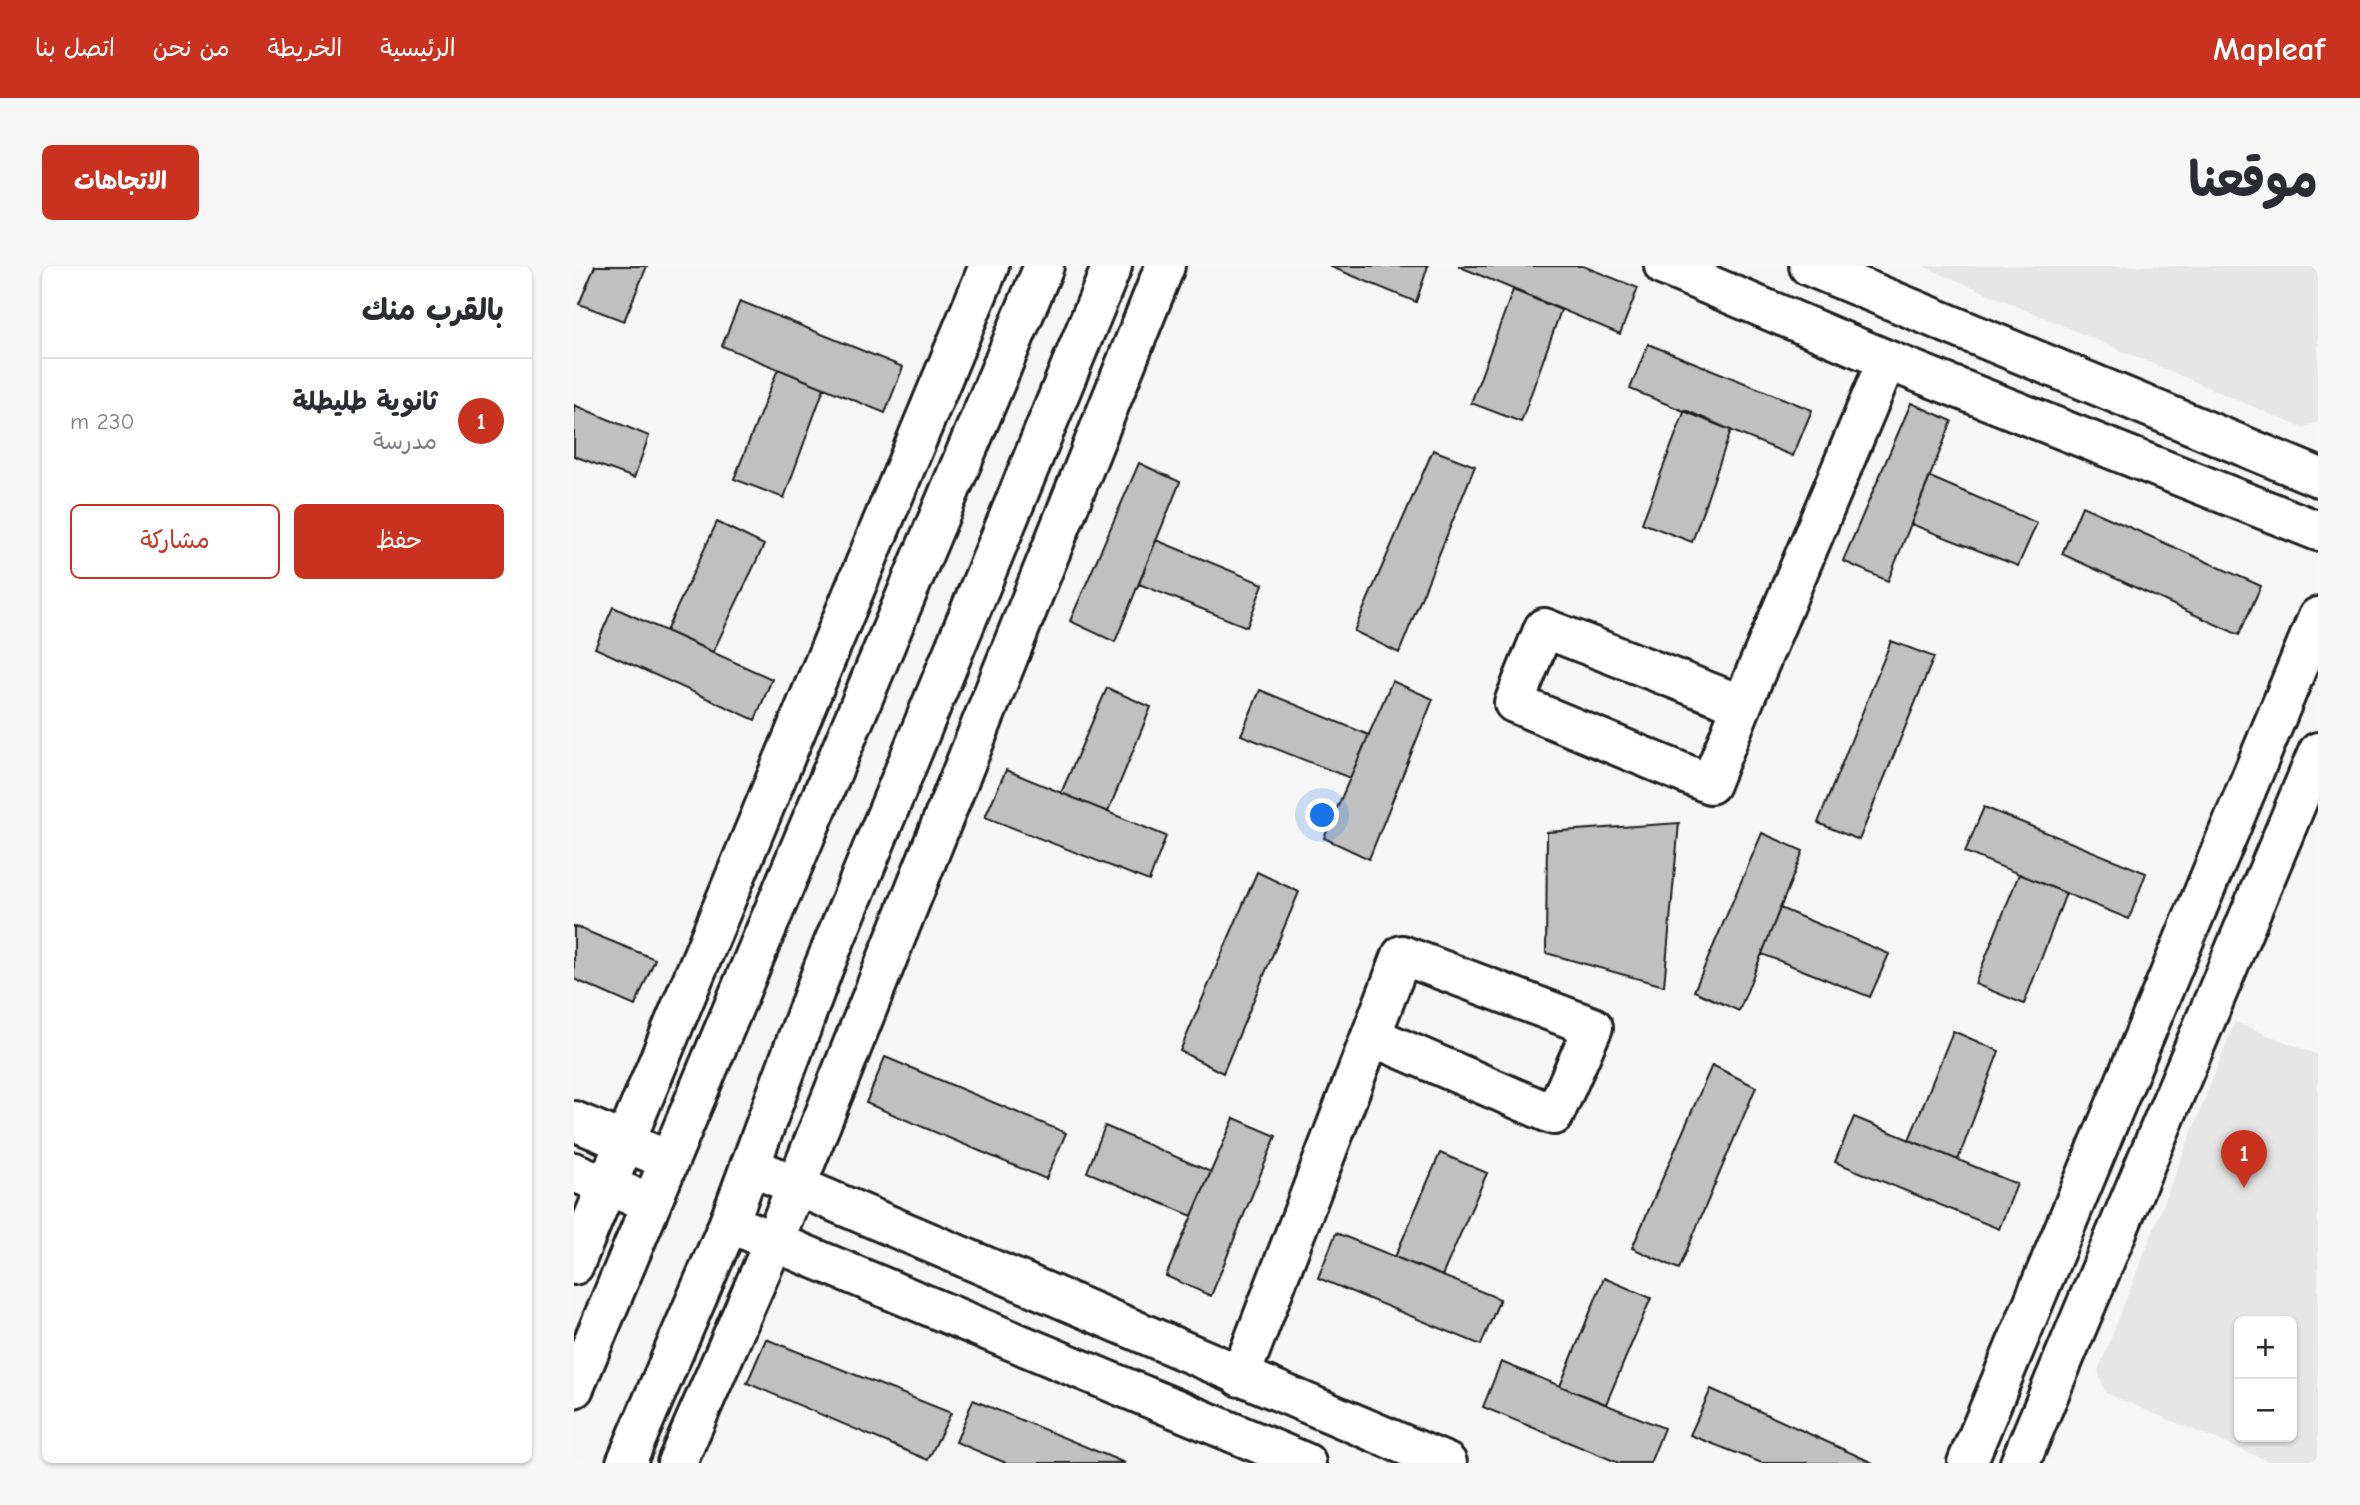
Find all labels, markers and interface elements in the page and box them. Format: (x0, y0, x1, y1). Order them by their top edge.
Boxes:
text: Mapleaf (2213, 30, 2325, 68)
text: اتصل بنا (35, 34, 115, 62)
text: من نحن (153, 34, 229, 62)
text: الخريطة (267, 34, 342, 62)
text: الرئيسية (380, 34, 456, 62)
button: الاتجاهات (42, 145, 199, 220)
text: موقعنا (2188, 152, 2318, 208)
text: بالقرب منك (362, 293, 504, 328)
text: ثانوية طليطلة (293, 387, 437, 417)
text: 230 m (70, 408, 134, 435)
text: 1 (476, 408, 486, 435)
text: مدرسة (373, 428, 437, 455)
button: مشاركة (70, 504, 280, 579)
button: حفظ (294, 504, 504, 579)
your location (1305, 798, 1339, 832)
pin: 1 (2221, 1130, 2267, 1188)
map controls (2234, 1316, 2297, 1442)
button: + (2234, 1316, 2297, 1379)
button: − (2234, 1379, 2297, 1442)

